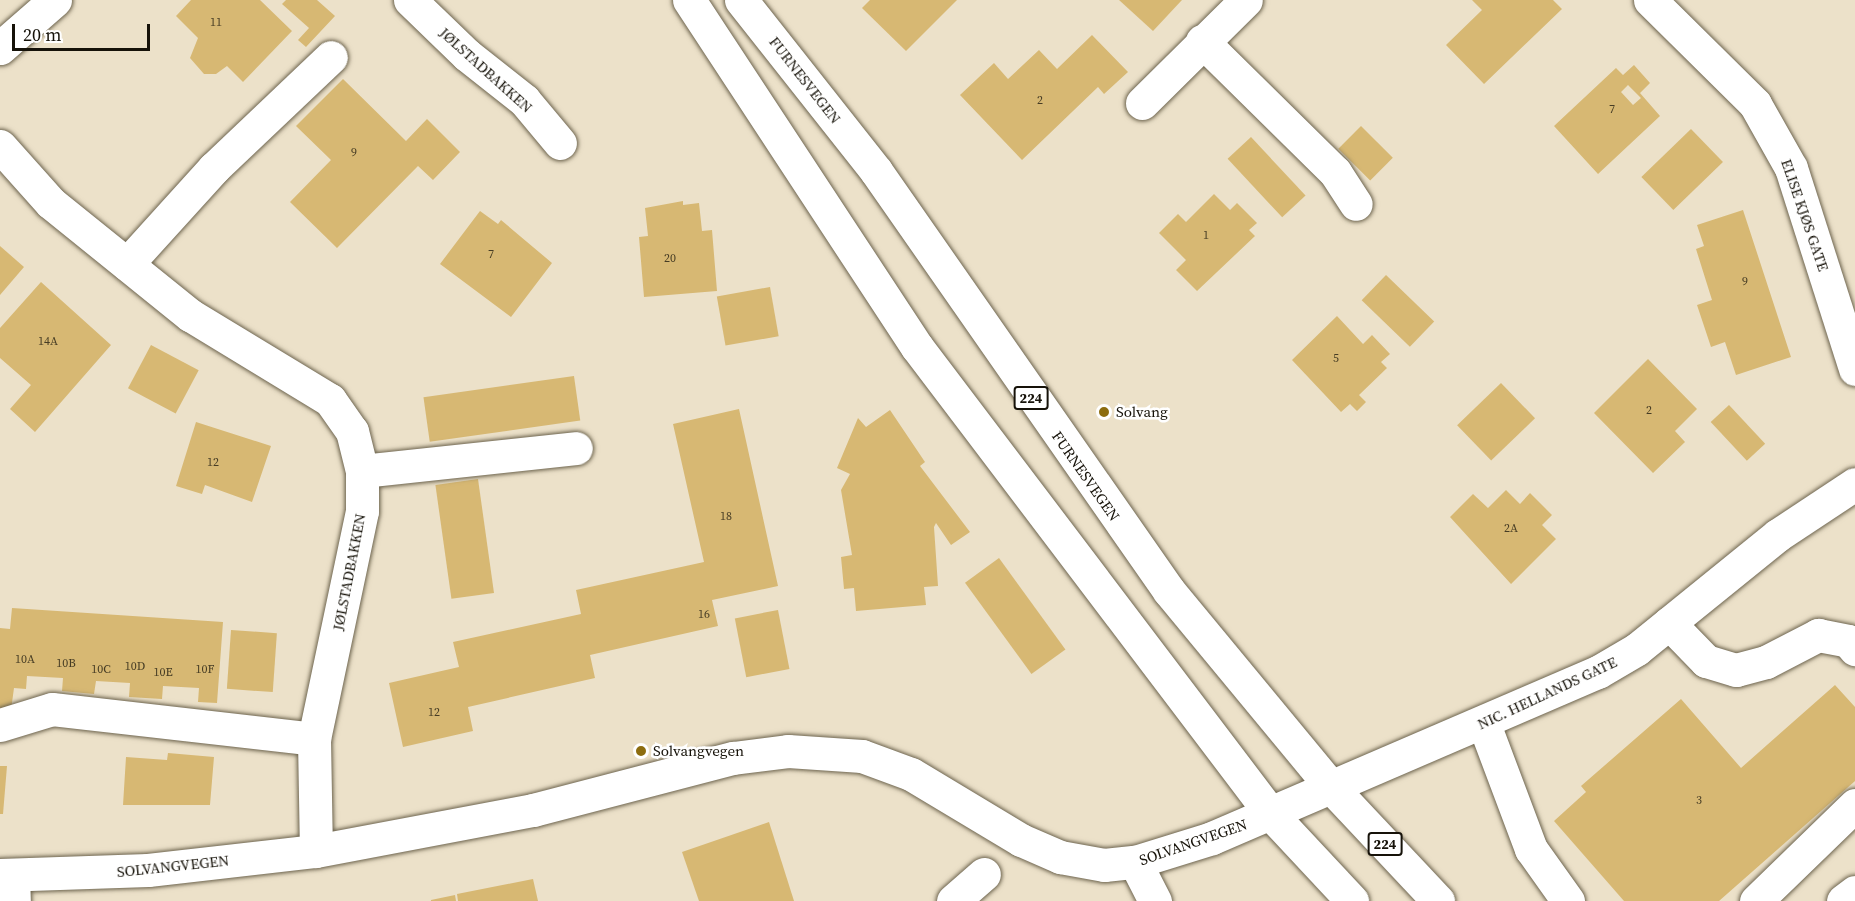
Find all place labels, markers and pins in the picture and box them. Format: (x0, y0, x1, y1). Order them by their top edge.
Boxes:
place label: Solvang (1116, 403, 1168, 421)
marker: Solvang (1097, 405, 1111, 419)
place label: Solvangvegen (653, 742, 744, 760)
marker: Solvangvegen (634, 744, 648, 758)

